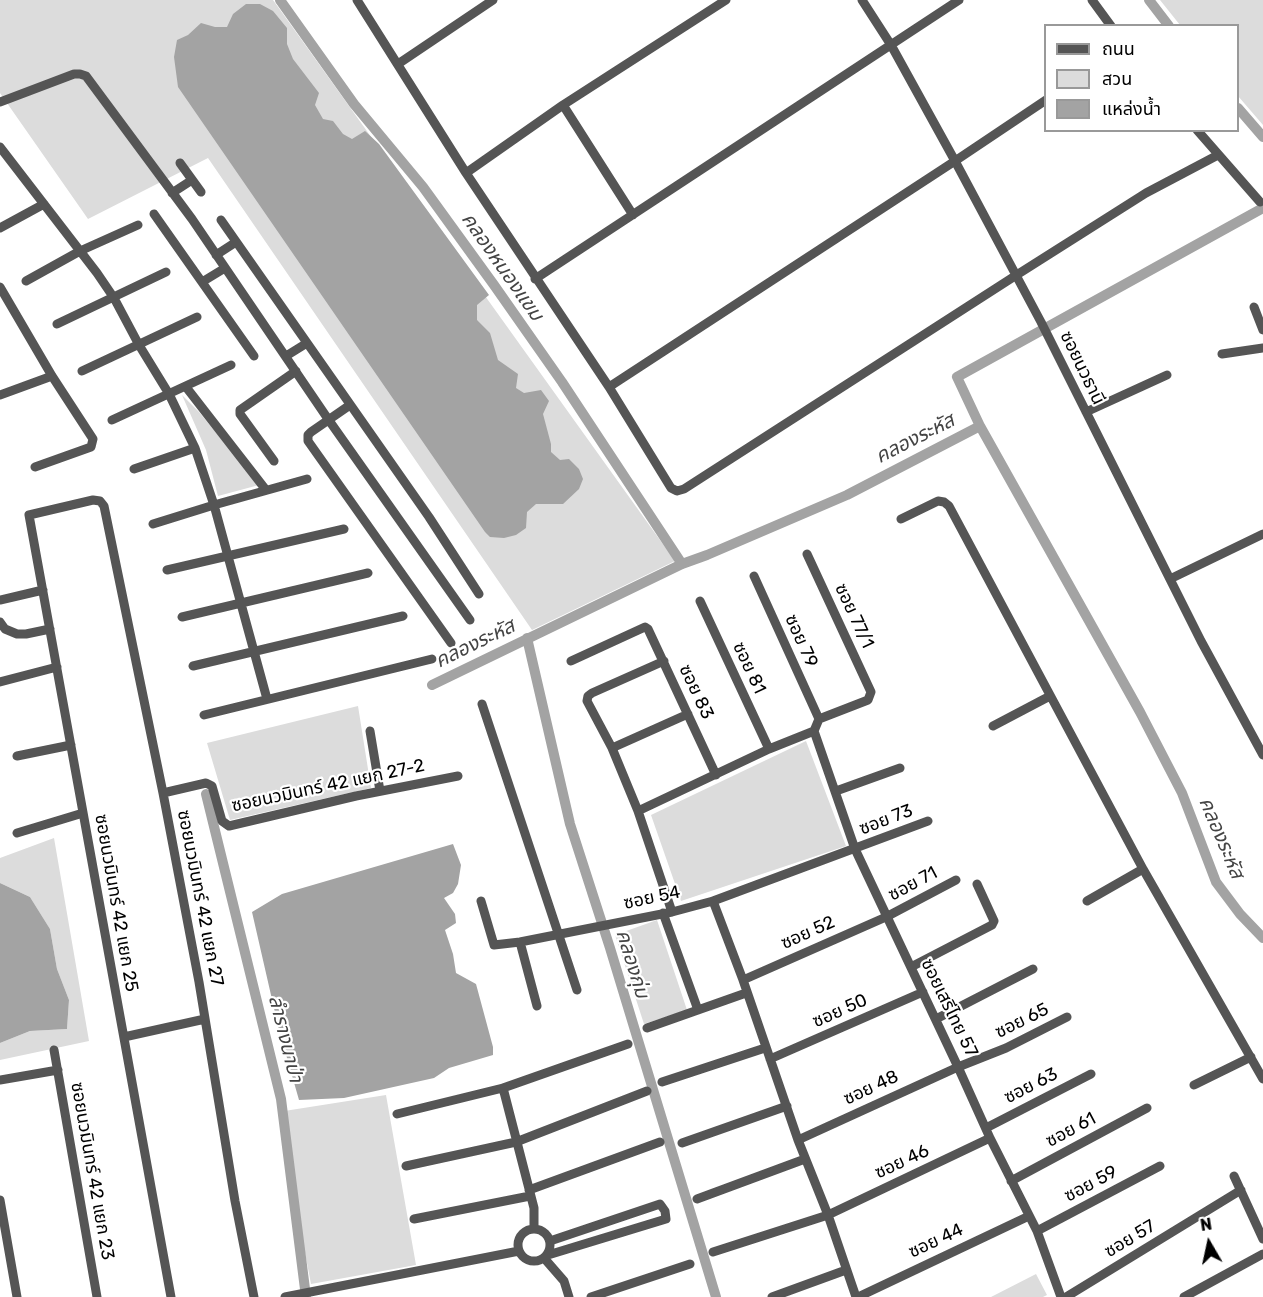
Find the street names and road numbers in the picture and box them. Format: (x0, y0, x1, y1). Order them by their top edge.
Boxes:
street label: ซอยนวธานี (1055, 328, 1109, 408)
street label: ซอย 77/1 (830, 580, 878, 652)
street label: ซอย 79 (780, 611, 822, 671)
street label: ซอย 81 (728, 639, 770, 697)
street label: ซอย 83 (674, 661, 718, 723)
street label: ซอยนวมินทร์ 42 แยก 27-2 (230, 755, 426, 817)
street label: ซอย 73 (856, 800, 916, 840)
street label: ซอยนวมินทร์ 42 แยก 27 (172, 808, 228, 988)
street label: ซอยนวมินทร์ 42 แยก 25 (90, 812, 142, 994)
street label: ซอย 71 (885, 862, 941, 906)
street label: ซอย 54 (622, 881, 682, 915)
street label: ซอย 52 (778, 912, 838, 954)
street label: ซอยเสรีไทย 57 (916, 955, 982, 1061)
street label: ซอย 50 (809, 989, 871, 1033)
street label: ซอย 65 (992, 999, 1052, 1043)
street label: ซอย 63 (1001, 1063, 1061, 1109)
street label: ซอย 48 (840, 1066, 902, 1110)
street label: ซอยนวมินทร์ 42 แยก 23 (66, 1080, 118, 1262)
street label: ซอย 61 (1042, 1108, 1100, 1152)
street label: ซอย 46 (871, 1140, 933, 1184)
street label: ซอย 59 (1061, 1161, 1121, 1207)
street label: ซอย 57 (1101, 1215, 1159, 1263)
street label: ซอย 44 (905, 1219, 967, 1263)

